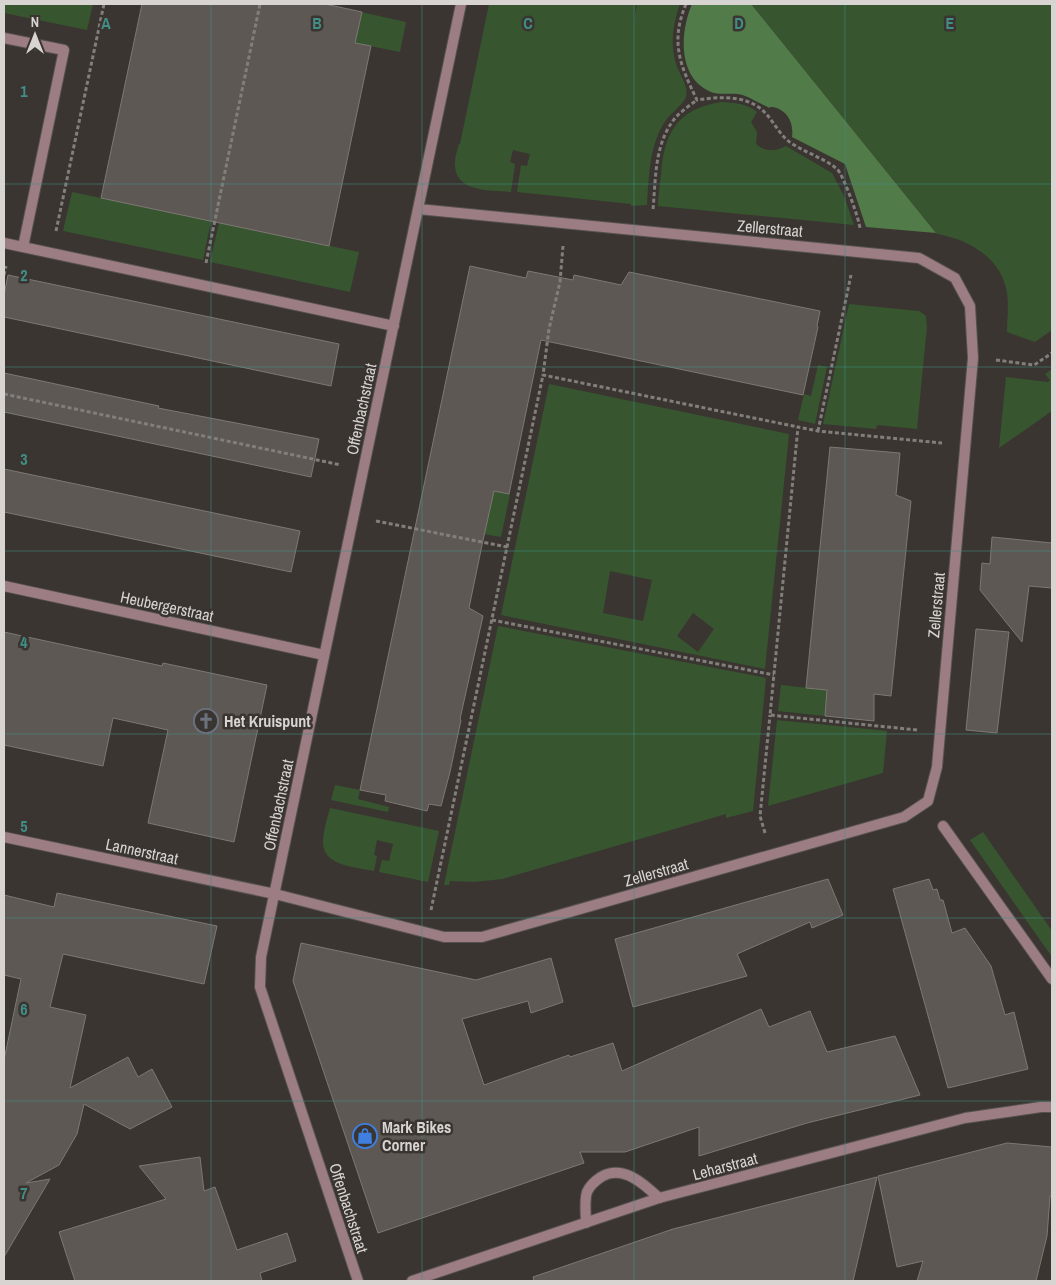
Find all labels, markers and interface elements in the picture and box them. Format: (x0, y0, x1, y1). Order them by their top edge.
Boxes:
north arrow (10, 10, 60, 60)
text: A (101, 12, 111, 34)
text: B (312, 12, 322, 34)
text: C (523, 12, 533, 34)
text: D (734, 12, 744, 34)
text: E (946, 12, 955, 34)
text: N (31, 13, 39, 31)
text: 1 (20, 80, 28, 102)
street label: Zellerstraat (736, 214, 804, 242)
text: 2 (20, 264, 28, 286)
street label: Offenbachstraat (341, 361, 382, 457)
text: 3 (20, 448, 28, 470)
street label: Zellerstraat (922, 571, 950, 639)
street label: Heubergerstraat (118, 585, 216, 627)
text: 4 (20, 631, 28, 653)
church icon: Het Kruispunt (193, 708, 219, 734)
place label: Het Kruispunt (224, 710, 311, 732)
street label: Offenbachstraat (258, 757, 299, 853)
text: 5 (20, 815, 28, 837)
street label: Lannerstraat (104, 833, 181, 869)
street label: Zellerstraat (621, 852, 691, 892)
text: 6 (20, 998, 28, 1020)
place label: Mark Bikes Corner (382, 1116, 451, 1156)
shop icon: Mark Bikes Corner (352, 1123, 378, 1149)
street label: Leharstraat (690, 1147, 760, 1185)
street label: Offenbachstraat (324, 1160, 374, 1256)
text: 7 (20, 1182, 28, 1204)

